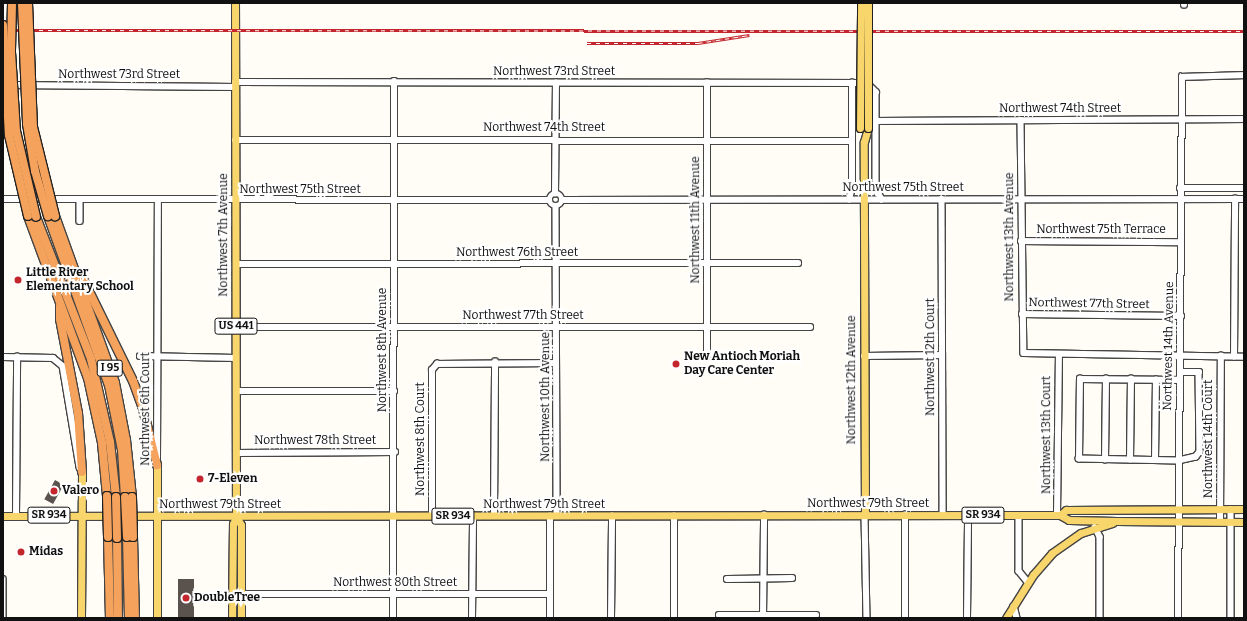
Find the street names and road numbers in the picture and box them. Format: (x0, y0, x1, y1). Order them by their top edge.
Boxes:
street label: Northwest 73rd Street (493, 65, 615, 79)
street label: Northwest 73rd Street (58, 68, 180, 82)
street label: Northwest 74th Street (999, 102, 1121, 116)
street label: Northwest 74th Street (483, 121, 605, 135)
street label: Northwest 11th Avenue (689, 156, 703, 284)
street label: Northwest 13th Avenue (1003, 172, 1017, 302)
street label: Northwest 7th Avenue (217, 173, 231, 297)
street label: Northwest 75th Street (842, 181, 964, 195)
street label: Northwest 75th Street (239, 183, 361, 197)
street label: Northwest 75th Terrace (1036, 223, 1166, 237)
street label: Northwest 76th Street (456, 246, 578, 260)
street label: Northwest 14th Avenue (1161, 281, 1177, 411)
street label: Northwest 8th Avenue (376, 288, 390, 412)
street label: Northwest 77th Street (1028, 296, 1150, 312)
street label: Northwest 12th Court (924, 298, 938, 416)
street label: Northwest 77th Street (462, 309, 584, 323)
street label: Northwest 12th Avenue (845, 316, 859, 444)
road number: US 441 (214, 317, 258, 335)
street label: Northwest 10th Avenue (539, 332, 553, 462)
street label: Northwest 6th Court (139, 352, 153, 466)
road number: I 95 (96, 359, 124, 377)
street label: Northwest 13th Court (1040, 376, 1054, 494)
street label: Northwest 14th Court (1202, 380, 1216, 498)
street label: Northwest 8th Court (414, 382, 428, 496)
street label: Northwest 78th Street (254, 434, 376, 448)
street label: Northwest 79th Street (807, 497, 929, 511)
street label: Northwest 79th Street (159, 498, 281, 512)
street label: Northwest 79th Street (483, 498, 605, 512)
road number: SR 934 (27, 506, 71, 524)
road number: SR 934 (961, 506, 1005, 524)
road number: SR 934 (431, 507, 475, 525)
street label: Northwest 80th Street (333, 576, 457, 590)

